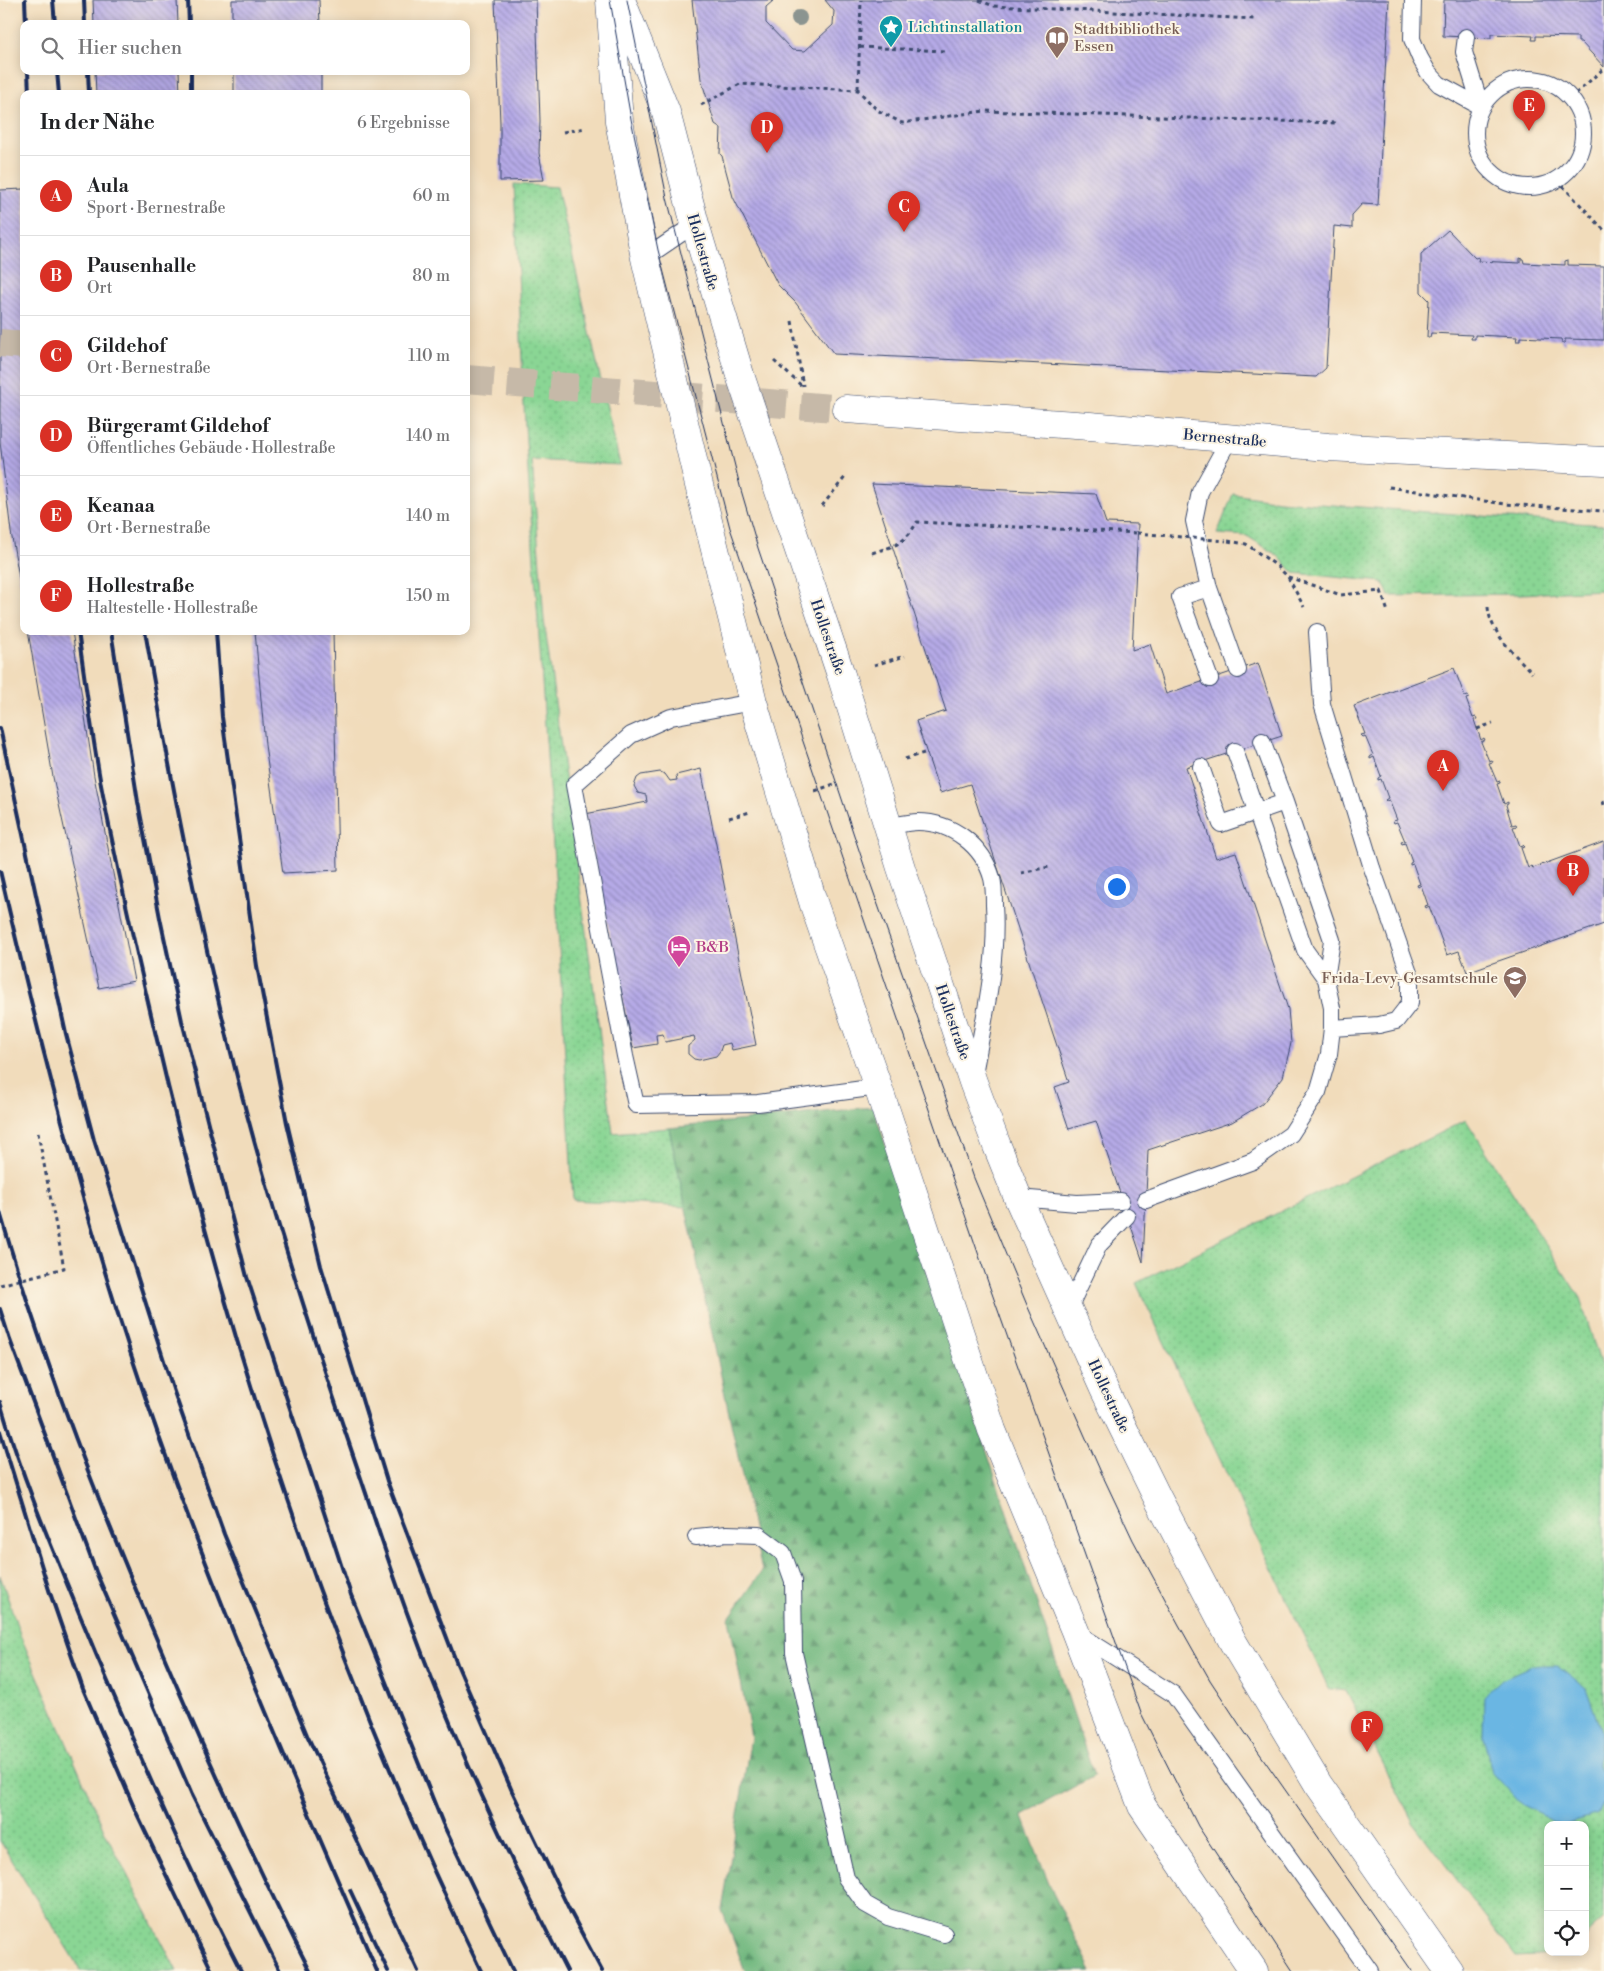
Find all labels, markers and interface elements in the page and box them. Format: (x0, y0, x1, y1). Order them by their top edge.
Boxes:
place icon: Lichtinstallation (878, 14, 904, 48)
place label: Lichtinstallation (908, 18, 1022, 37)
search box (20, 20, 470, 75)
place label: Stadtbibliothek Essen (1074, 20, 1181, 56)
library icon: Stadtbibliothek Essen (1044, 25, 1070, 59)
icon: search (38, 34, 66, 62)
text: Hier suchen (78, 36, 182, 60)
pin: E (1513, 90, 1545, 131)
text: In der Nähe (40, 110, 155, 136)
pin: D (751, 112, 783, 153)
text: 6 Ergebnisse (357, 113, 450, 133)
text: Aula (87, 174, 129, 198)
text: A (50, 186, 62, 206)
text: 60 m (412, 186, 450, 206)
pin: C (888, 191, 920, 232)
text: Sport · Bernestraße (87, 198, 226, 218)
street label: Hollestraße (683, 212, 723, 293)
text: Pausenhalle (87, 254, 196, 278)
text: B (50, 266, 62, 286)
text: 80 m (412, 266, 450, 286)
text: Ort (87, 278, 113, 298)
text: Gildehof (87, 334, 166, 358)
text: C (50, 346, 62, 366)
text: 110 m (408, 346, 450, 366)
text: Ort · Bernestraße (87, 358, 211, 378)
text: Bürgeramt Gildehof (87, 414, 269, 438)
street label: Bernestraße (1182, 425, 1267, 452)
text: D (50, 426, 62, 446)
text: 140 m (406, 426, 450, 446)
text: Öffentliches Gebäude · Hollestraße (87, 438, 336, 458)
text: Keanaa (87, 494, 155, 518)
text: E (50, 506, 62, 526)
text: 140 m (406, 506, 450, 526)
text: Ort · Bernestraße (87, 518, 211, 538)
text: Hollestraße (87, 574, 194, 598)
text: F (50, 586, 62, 606)
text: 150 m (406, 586, 450, 606)
street label: Hollestraße (806, 597, 849, 678)
text: Haltestelle · Hollestraße (87, 598, 258, 618)
pin: A (1427, 750, 1459, 791)
pin: B (1557, 855, 1589, 896)
your location (1104, 874, 1130, 900)
hotel icon: B&B (666, 934, 692, 968)
place label: B&B (695, 938, 729, 957)
school or university icon: Frida-Levy-Gesamtschule (1502, 965, 1528, 999)
place label: Frida-Levy-Gesamtschule (1322, 969, 1498, 988)
street label: Hollestraße (931, 982, 974, 1063)
street label: Hollestraße (1083, 1356, 1134, 1436)
pin: F (1351, 1711, 1383, 1752)
map controls (1544, 1821, 1589, 1956)
button: + (1544, 1821, 1589, 1866)
button: − (1544, 1866, 1589, 1911)
button: locate (1544, 1911, 1589, 1956)

